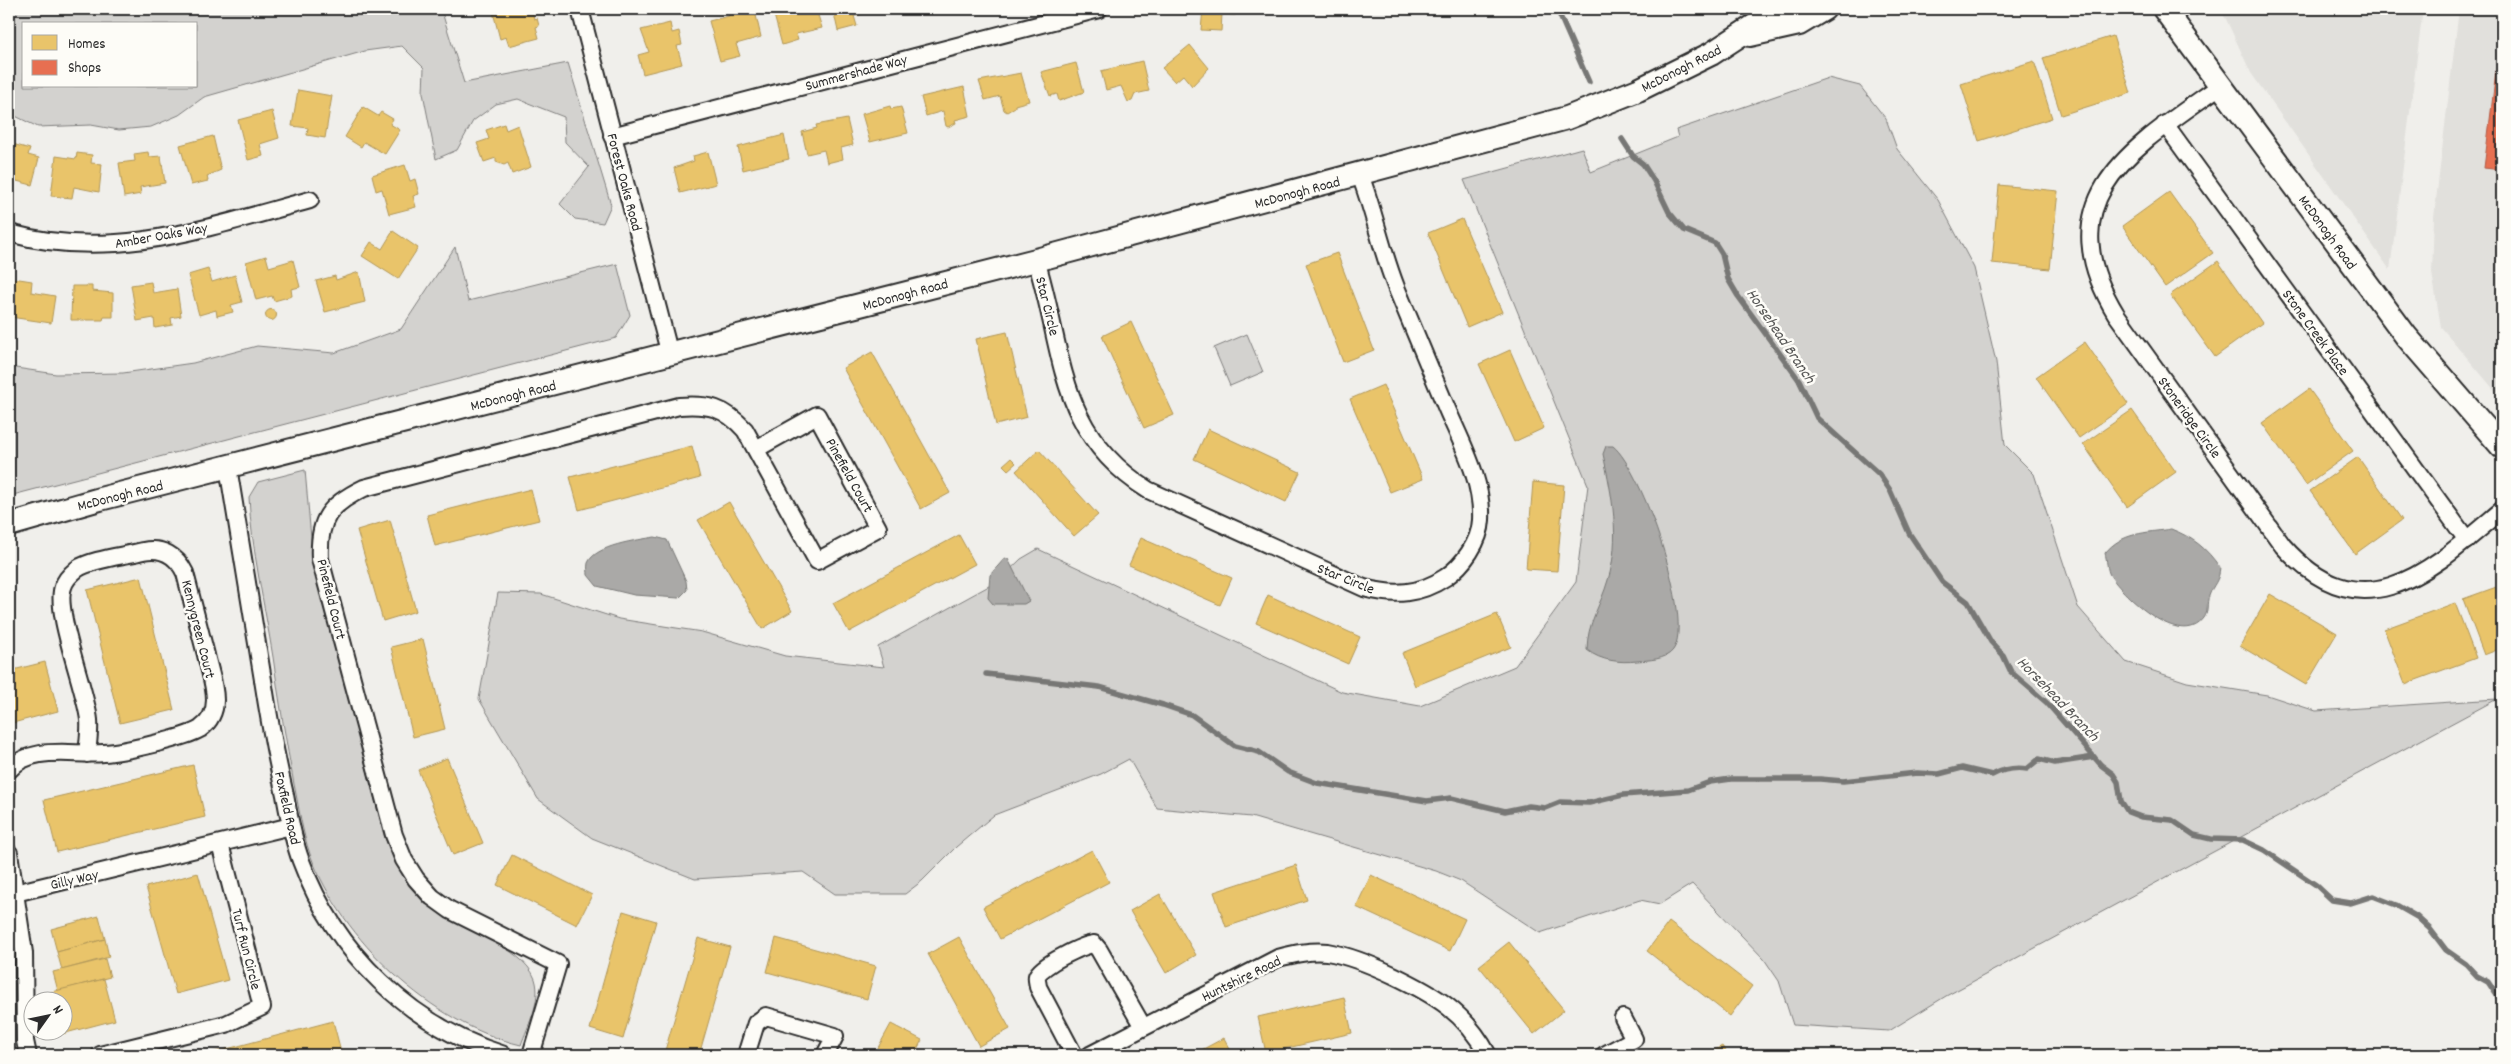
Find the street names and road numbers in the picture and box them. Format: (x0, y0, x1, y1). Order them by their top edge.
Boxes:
street label: McDonogh Road (1638, 40, 1726, 100)
street label: Summershade Way (803, 49, 911, 98)
street label: Forest Oaks Road (599, 131, 647, 234)
street label: McDonogh Road (1252, 172, 1343, 216)
street label: McDonogh Road (2292, 191, 2361, 275)
street label: Amber Oaks Way (113, 218, 210, 256)
street label: McDonogh Road (860, 274, 951, 318)
street label: Star Circle (1028, 275, 1064, 339)
street label: Stone Creek Place (2276, 286, 2353, 381)
street label: Stoneridge Circle (2151, 373, 2226, 464)
street label: McDonogh Road (468, 376, 559, 418)
street label: Pinefield Court (819, 435, 878, 518)
street label: McDonogh Road (75, 476, 166, 518)
street label: Pinefield Court (309, 557, 351, 643)
street label: Star Circle (1313, 558, 1378, 601)
street label: Kennygreen Court (174, 578, 220, 682)
street label: Foxfield Road (267, 770, 305, 847)
street label: Gilly Way (48, 865, 102, 897)
street label: Turf Run Circle (224, 907, 266, 993)
street label: Huntshire Road (1198, 951, 1285, 1009)

